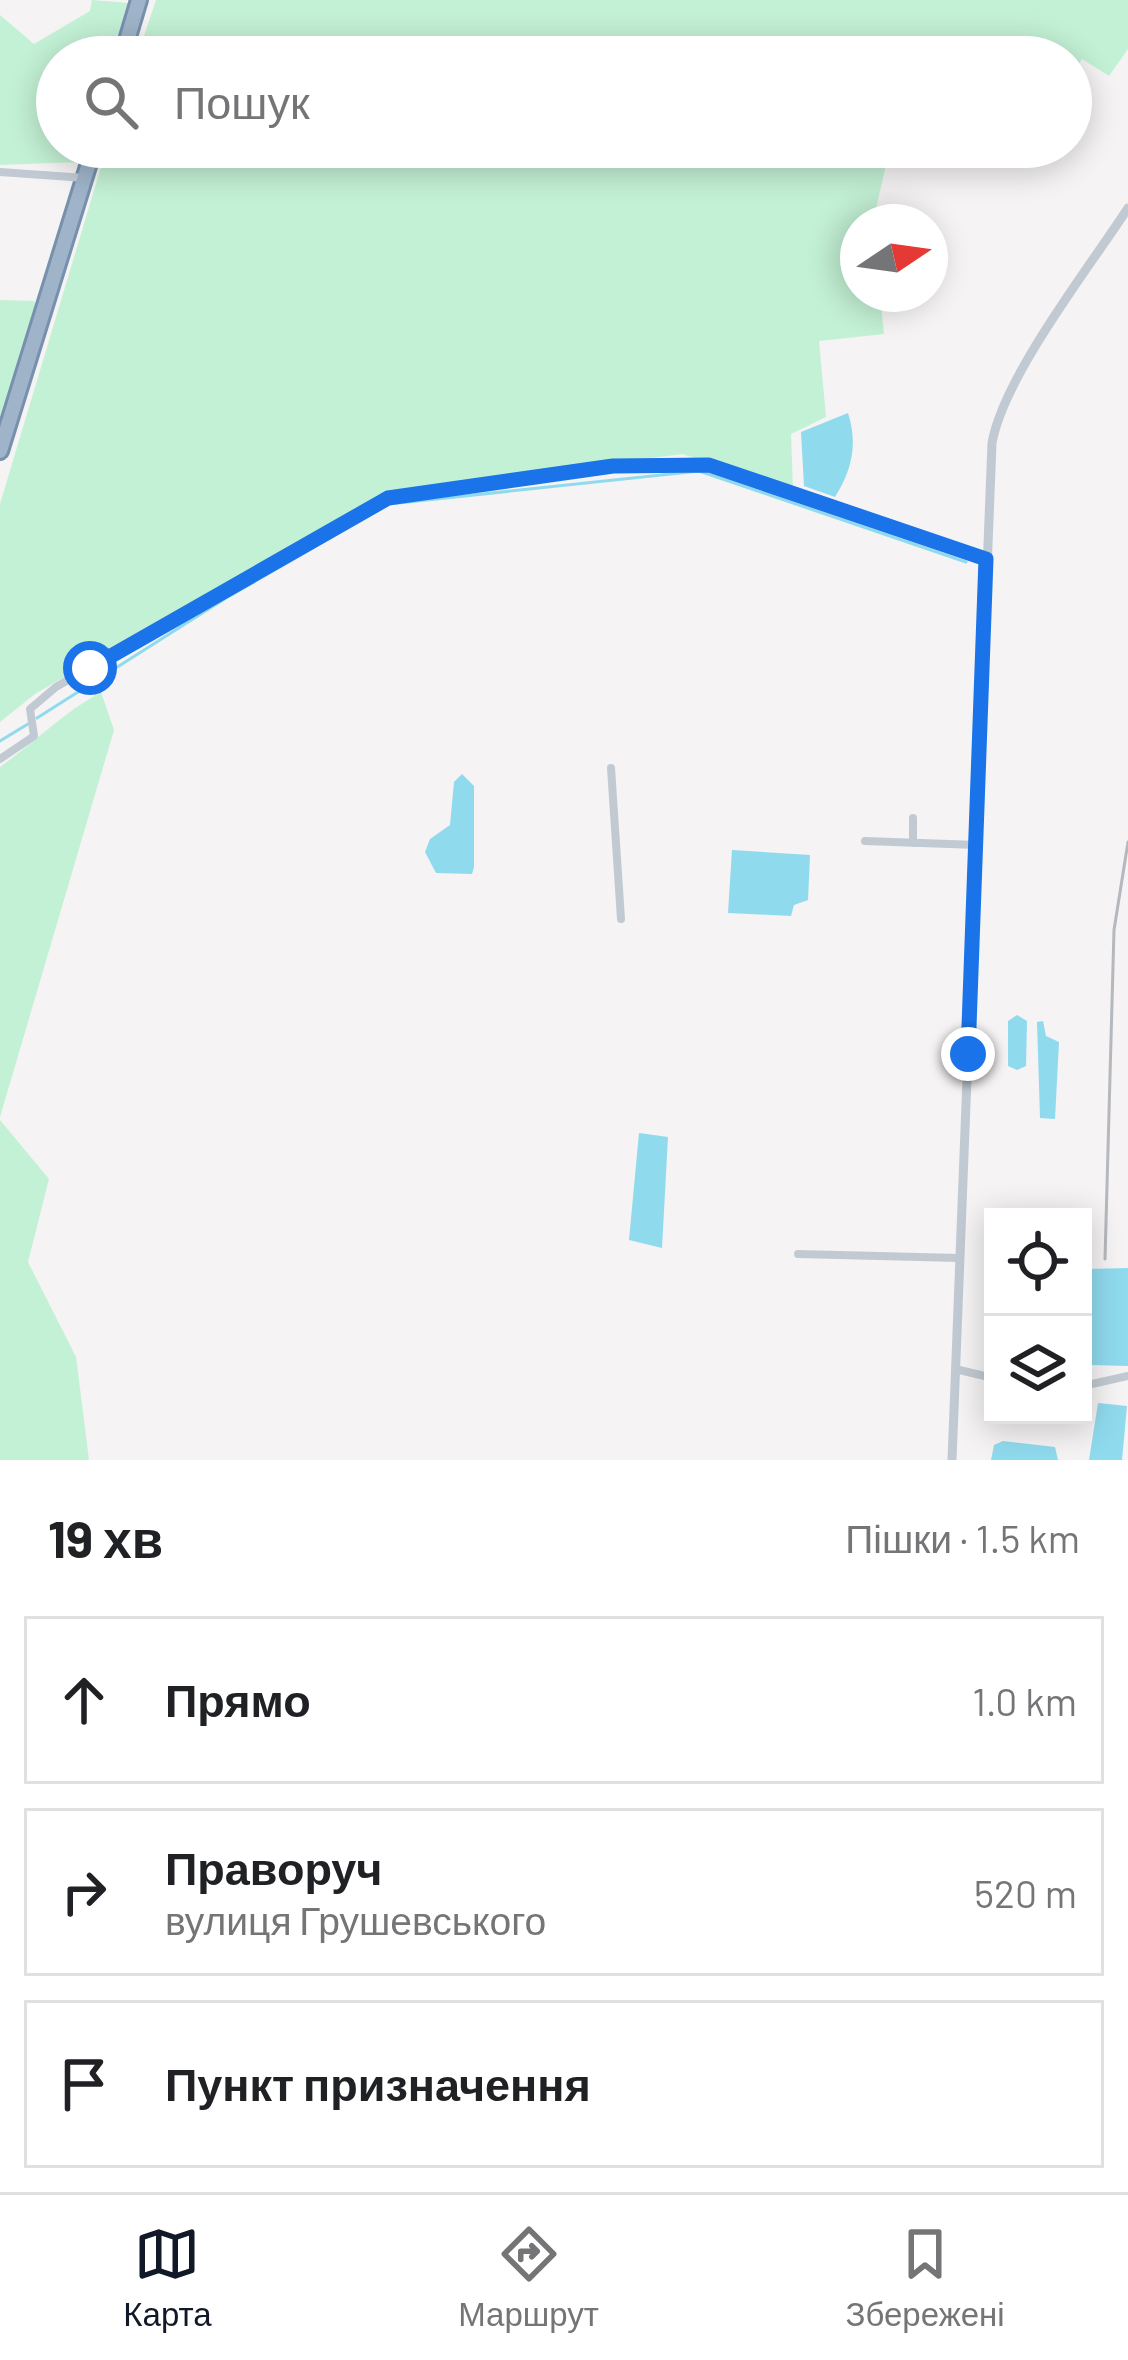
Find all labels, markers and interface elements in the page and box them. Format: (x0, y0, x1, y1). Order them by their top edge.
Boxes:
search box (36, 36, 1092, 168)
icon: search (78, 69, 144, 135)
text: Пошук (174, 74, 310, 128)
north arrow (840, 204, 948, 312)
route start (63, 641, 117, 695)
route end (941, 1027, 995, 1081)
map controls (984, 1208, 1092, 1424)
button: locate (984, 1208, 1092, 1316)
button: layers (984, 1316, 1092, 1424)
text: 19 хв (48, 1507, 163, 1568)
text: Пішки · 1.5 km (845, 1514, 1080, 1561)
icon: ahead (51, 1667, 117, 1733)
text: Прямо (165, 1672, 311, 1726)
text: 1.0 km (972, 1677, 1077, 1724)
text: Праворуч (165, 1840, 382, 1894)
icon: right (51, 1859, 117, 1925)
text: 520 m (974, 1869, 1077, 1916)
text: вулиця Грушевського (165, 1896, 546, 1943)
icon: arrive (51, 2051, 117, 2117)
text: Пункт призначення (165, 2056, 591, 2110)
tab: Карта (123, 2221, 212, 2334)
tab: Маршрут (458, 2221, 599, 2334)
tab: Збережені (846, 2221, 1005, 2334)

